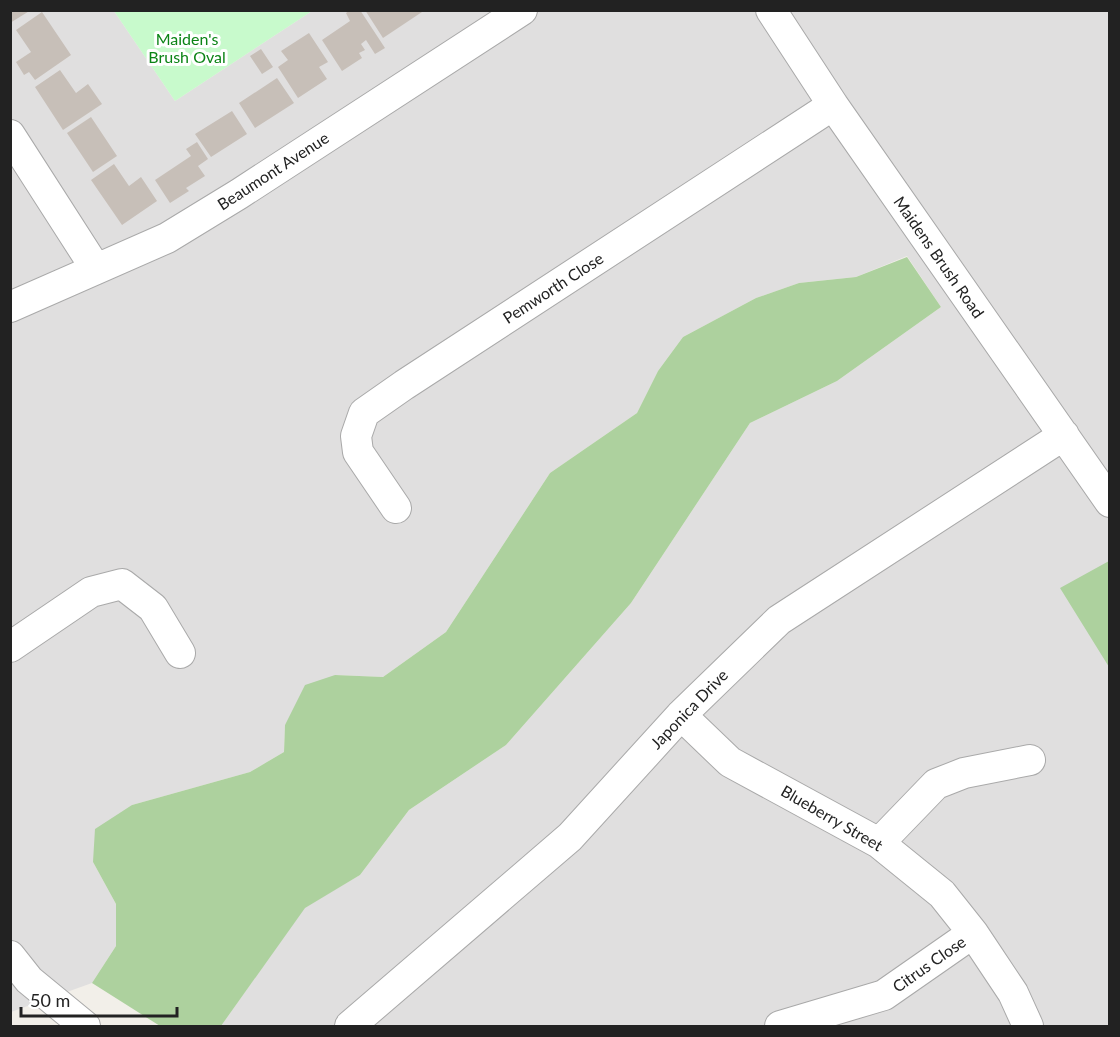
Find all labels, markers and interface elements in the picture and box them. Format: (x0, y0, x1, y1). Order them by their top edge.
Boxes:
park label: Maiden's Brush Oval (148, 29, 226, 66)
street label: Beaumont Avenue (214, 128, 332, 214)
street label: Maidens Brush Road (890, 192, 989, 321)
street label: Pemworth Close (499, 248, 606, 327)
street label: Japonica Drive (646, 665, 731, 752)
street label: Blueberry Street (778, 781, 887, 855)
street label: Citrus Close (888, 931, 969, 996)
scale bar (21, 980, 177, 1018)
text: 50 m (30, 989, 70, 1011)

